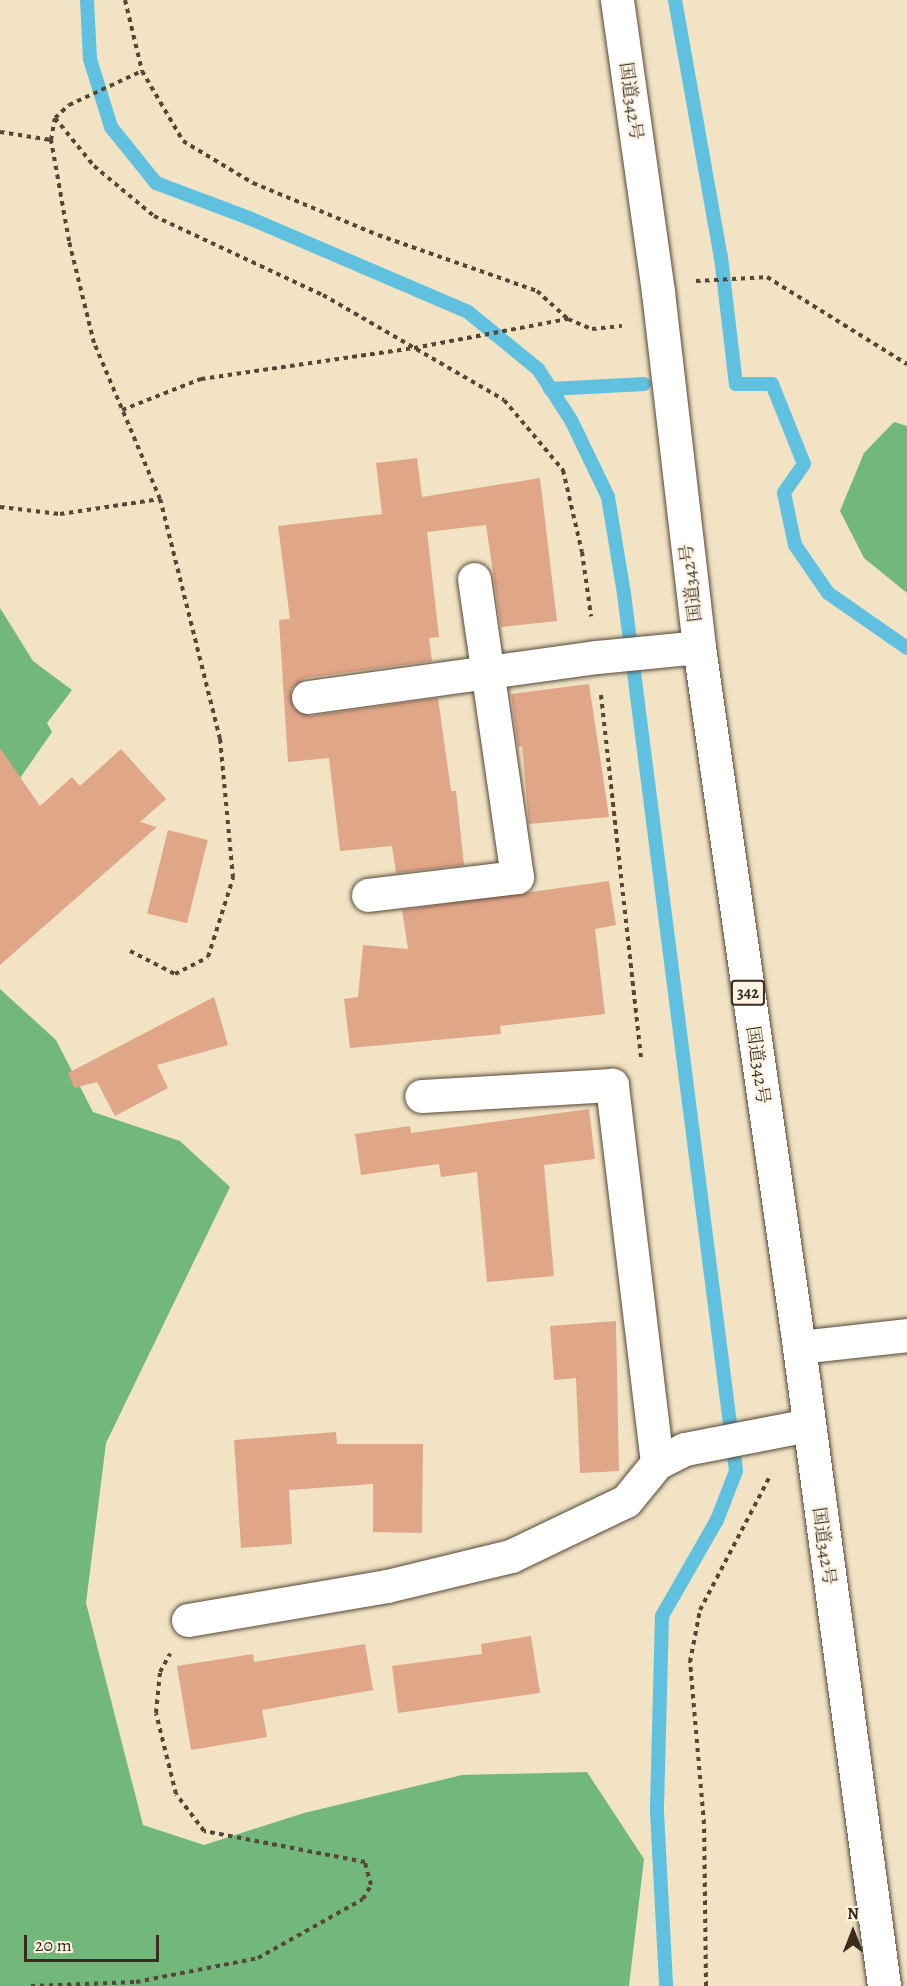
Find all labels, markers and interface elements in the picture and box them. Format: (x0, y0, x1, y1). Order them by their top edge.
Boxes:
street label: 国道342号 (615, 61, 647, 141)
street label: 国道342号 (676, 543, 706, 623)
road number: 342 (730, 980, 766, 1006)
street label: 国道342号 (742, 1025, 774, 1105)
street label: 国道342号 (808, 1506, 840, 1586)
north arrow (823, 1902, 883, 1962)
text: N (847, 1903, 859, 1925)
scale bar (27, 1923, 162, 1961)
text: 20 m (35, 1933, 72, 1957)

